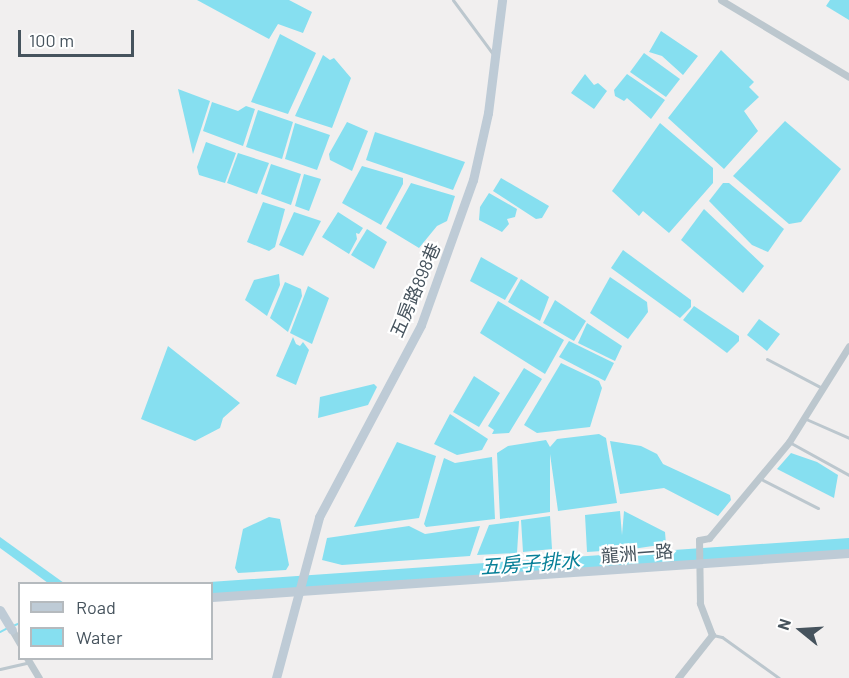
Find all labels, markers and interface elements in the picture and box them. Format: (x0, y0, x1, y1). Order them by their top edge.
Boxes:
scale bar (21, 18, 136, 56)
text: 100 m (29, 29, 74, 51)
street label: 五房路898巷 (385, 240, 445, 340)
street label: 龍洲一路 (600, 540, 674, 566)
water label: 五房子排水 (479, 548, 581, 578)
legend (18, 582, 213, 660)
text: Road (76, 596, 116, 618)
north arrow (771, 600, 831, 660)
text: N (773, 616, 794, 632)
text: Water (76, 626, 123, 648)

